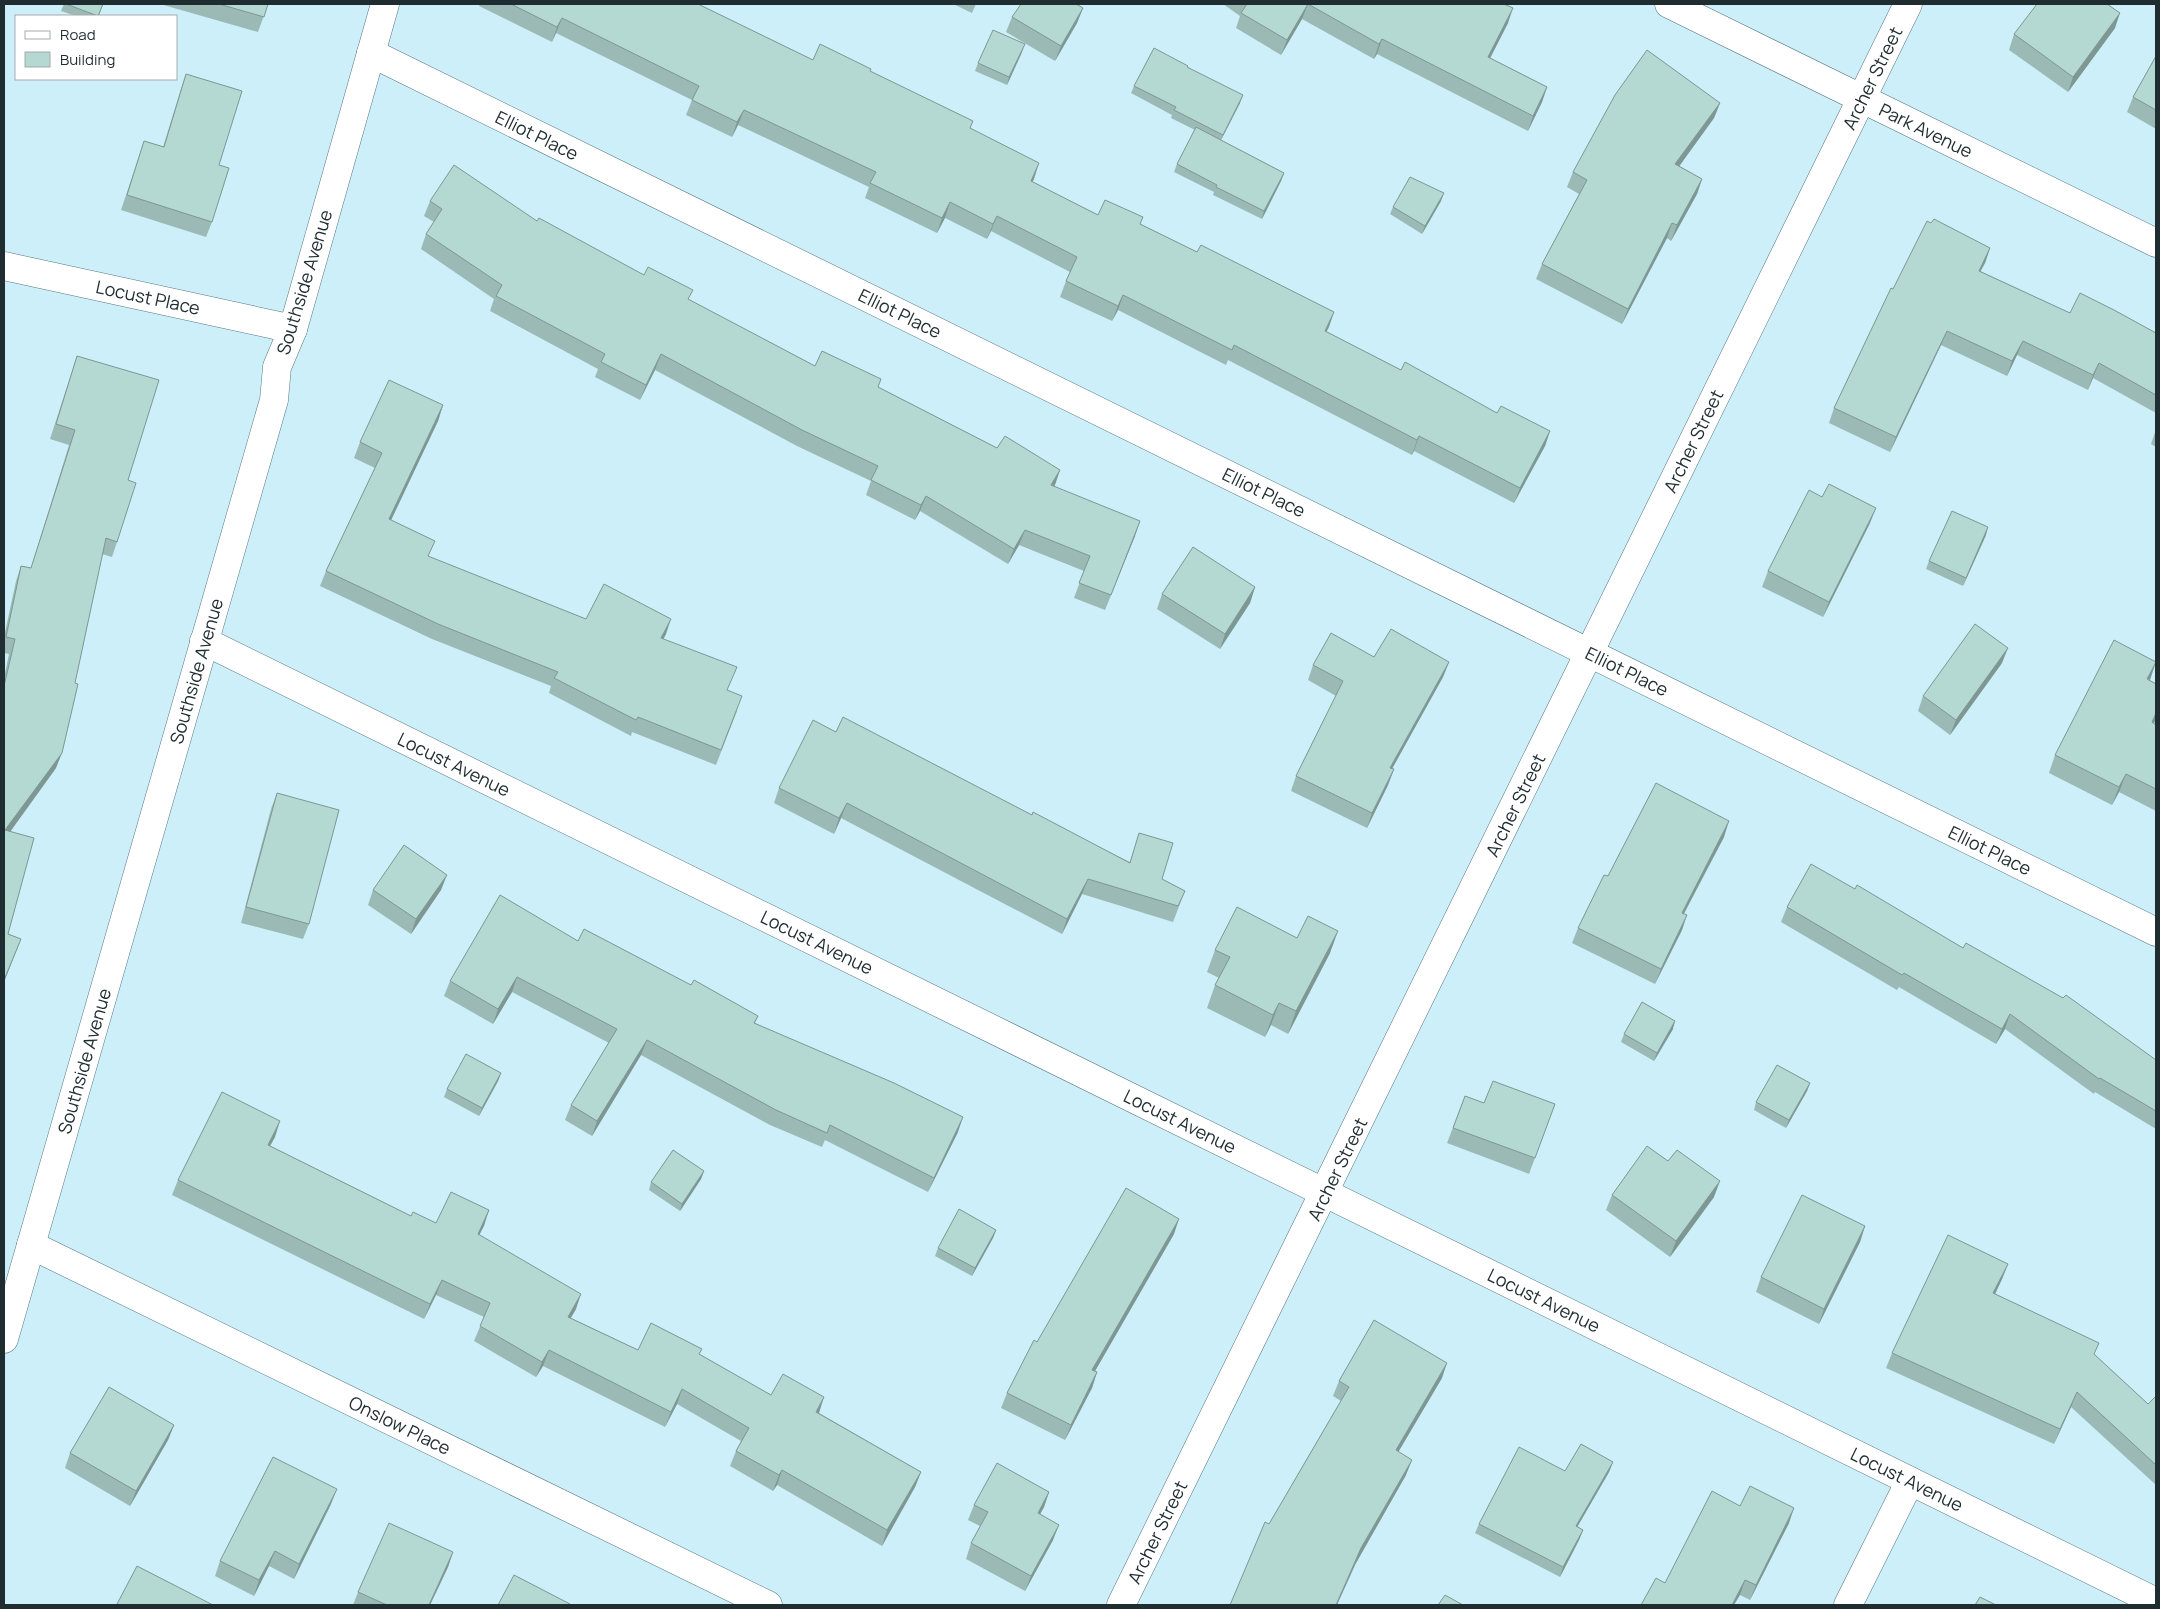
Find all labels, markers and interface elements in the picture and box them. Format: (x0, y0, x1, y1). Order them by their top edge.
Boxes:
legend (15, 15, 178, 80)
street label: Archer Street (1837, 22, 1907, 134)
text: Road (60, 24, 96, 45)
text: Building (60, 49, 115, 70)
street label: Park Avenue (1875, 97, 1977, 163)
street label: Elliot Place (491, 105, 583, 165)
street label: Southside Avenue (271, 207, 337, 357)
street label: Locust Place (94, 274, 202, 320)
street label: Elliot Place (854, 283, 946, 343)
street label: Archer Street (1658, 385, 1728, 497)
street label: Elliot Place (1218, 462, 1310, 522)
street label: Southside Avenue (164, 595, 228, 747)
street label: Elliot Place (1581, 641, 1673, 701)
street label: Locust Avenue (394, 726, 514, 802)
street label: Archer Street (1480, 749, 1550, 861)
street label: Elliot Place (1944, 820, 2036, 880)
street label: Locust Avenue (757, 904, 877, 980)
street label: Southside Avenue (52, 985, 116, 1137)
street label: Locust Avenue (1120, 1083, 1240, 1159)
street label: Archer Street (1302, 1113, 1372, 1225)
street label: Locust Avenue (1484, 1262, 1604, 1338)
street label: Onslow Place (345, 1390, 455, 1460)
street label: Locust Avenue (1847, 1441, 1967, 1517)
street label: Archer Street (1122, 1476, 1192, 1588)

